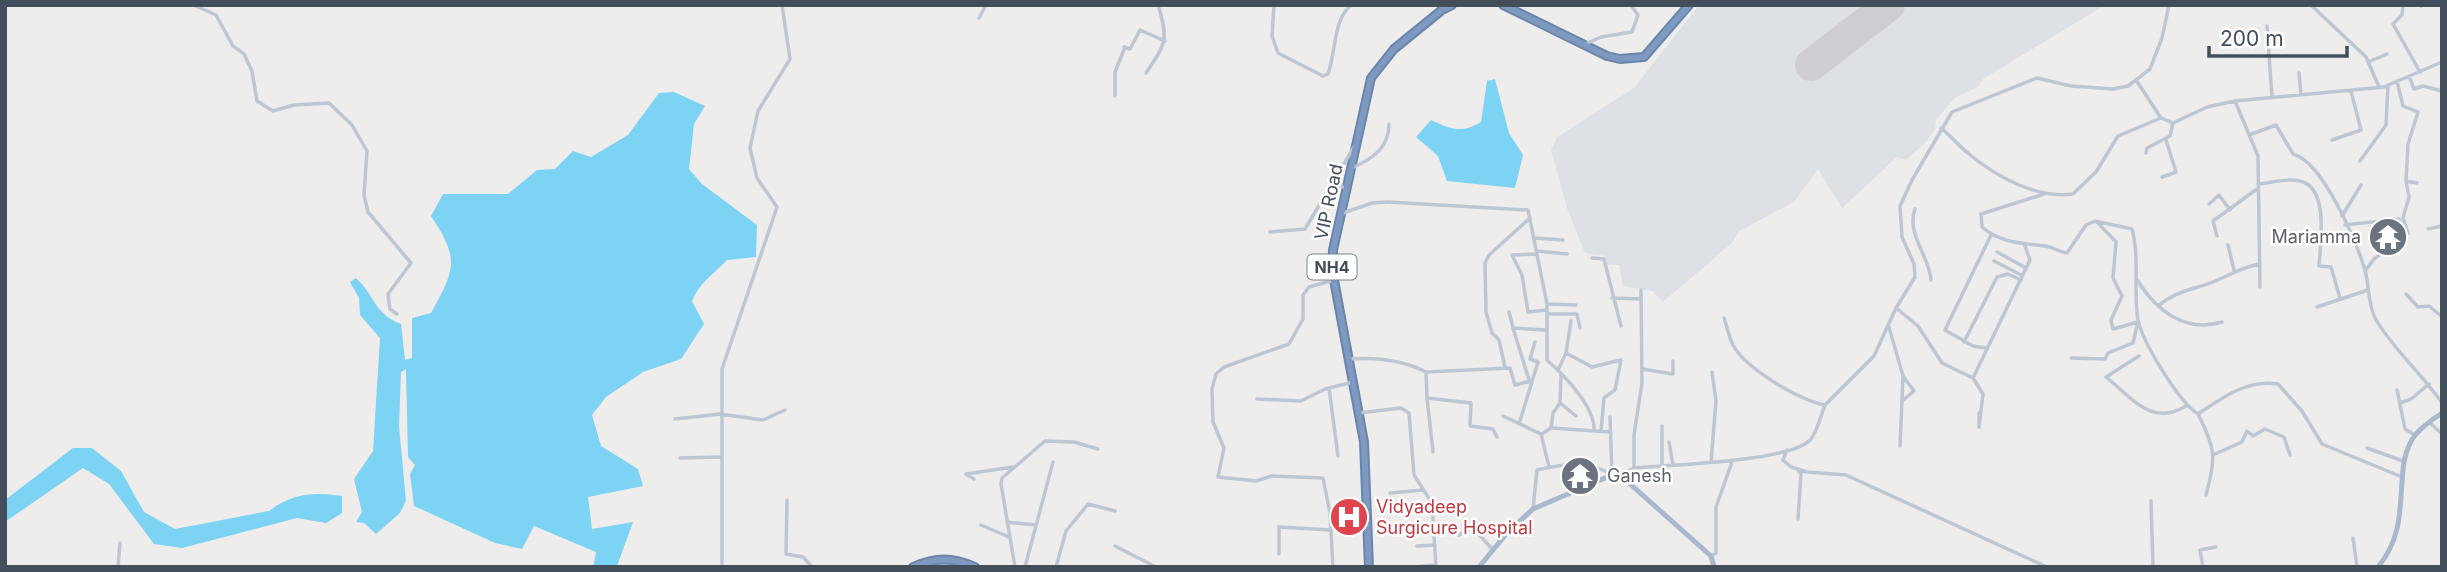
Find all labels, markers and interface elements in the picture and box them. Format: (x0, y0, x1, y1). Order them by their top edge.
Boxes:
scale bar (2209, 14, 2347, 58)
text: 200 m (2220, 26, 2284, 51)
street label: VIP Road (1310, 162, 1347, 242)
temple icon: Mariamma (2367, 216, 2409, 258)
place label: Mariamma (2271, 226, 2361, 247)
road number: NH4 (1308, 255, 1356, 280)
temple icon: Ganesh (1559, 455, 1601, 497)
place label: Ganesh (1607, 465, 1672, 486)
hospital icon: Vidyadeep Surgicure Hospital (1328, 496, 1370, 538)
place label: Vidyadeep Surgicure Hospital (1376, 496, 1533, 538)

